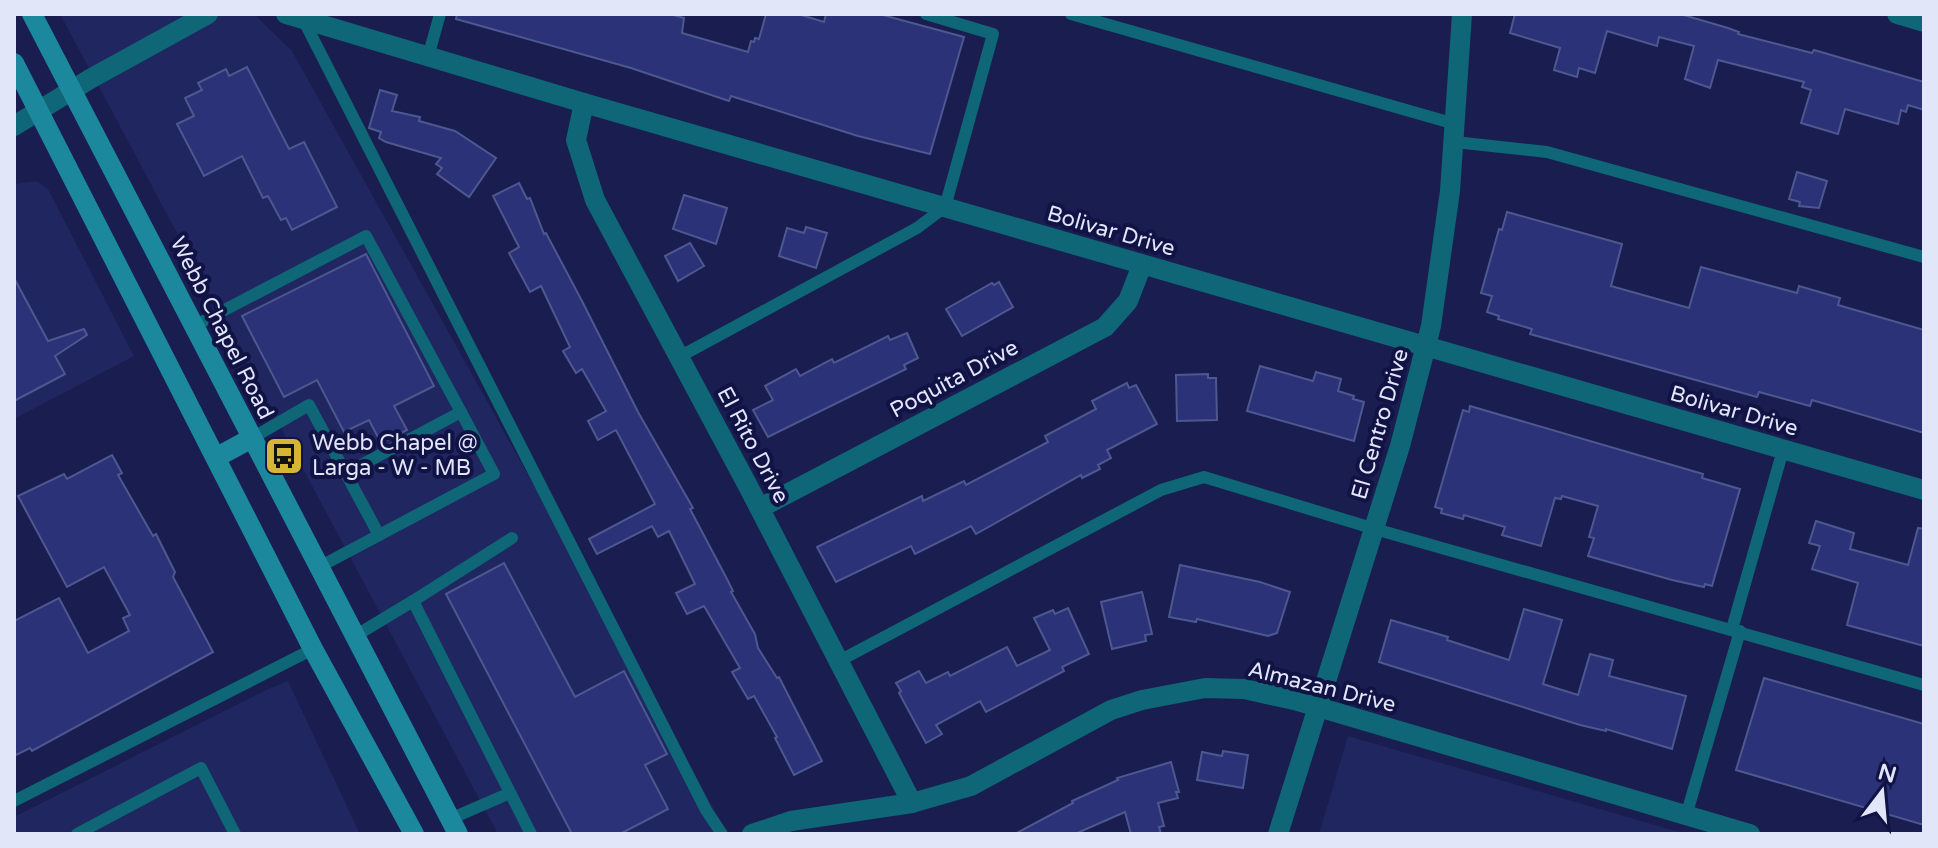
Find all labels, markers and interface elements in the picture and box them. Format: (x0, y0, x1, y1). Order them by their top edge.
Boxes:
street label: Bolivar Drive (1044, 200, 1178, 262)
street label: Webb Chapel Road (165, 233, 279, 423)
street label: Poquita Drive (886, 334, 1022, 424)
street label: El Centro Drive (1346, 346, 1414, 502)
street label: Bolivar Drive (1667, 380, 1801, 442)
street label: El Rito Drive (711, 382, 795, 508)
place label: Webb Chapel @ Larga - W - MB (312, 430, 478, 481)
bus stop icon: Webb Chapel @ Larga - W - MB (263, 435, 305, 477)
street label: Almazan Drive (1246, 656, 1398, 718)
north arrow (1842, 752, 1922, 832)
text: N (1875, 759, 1899, 789)

